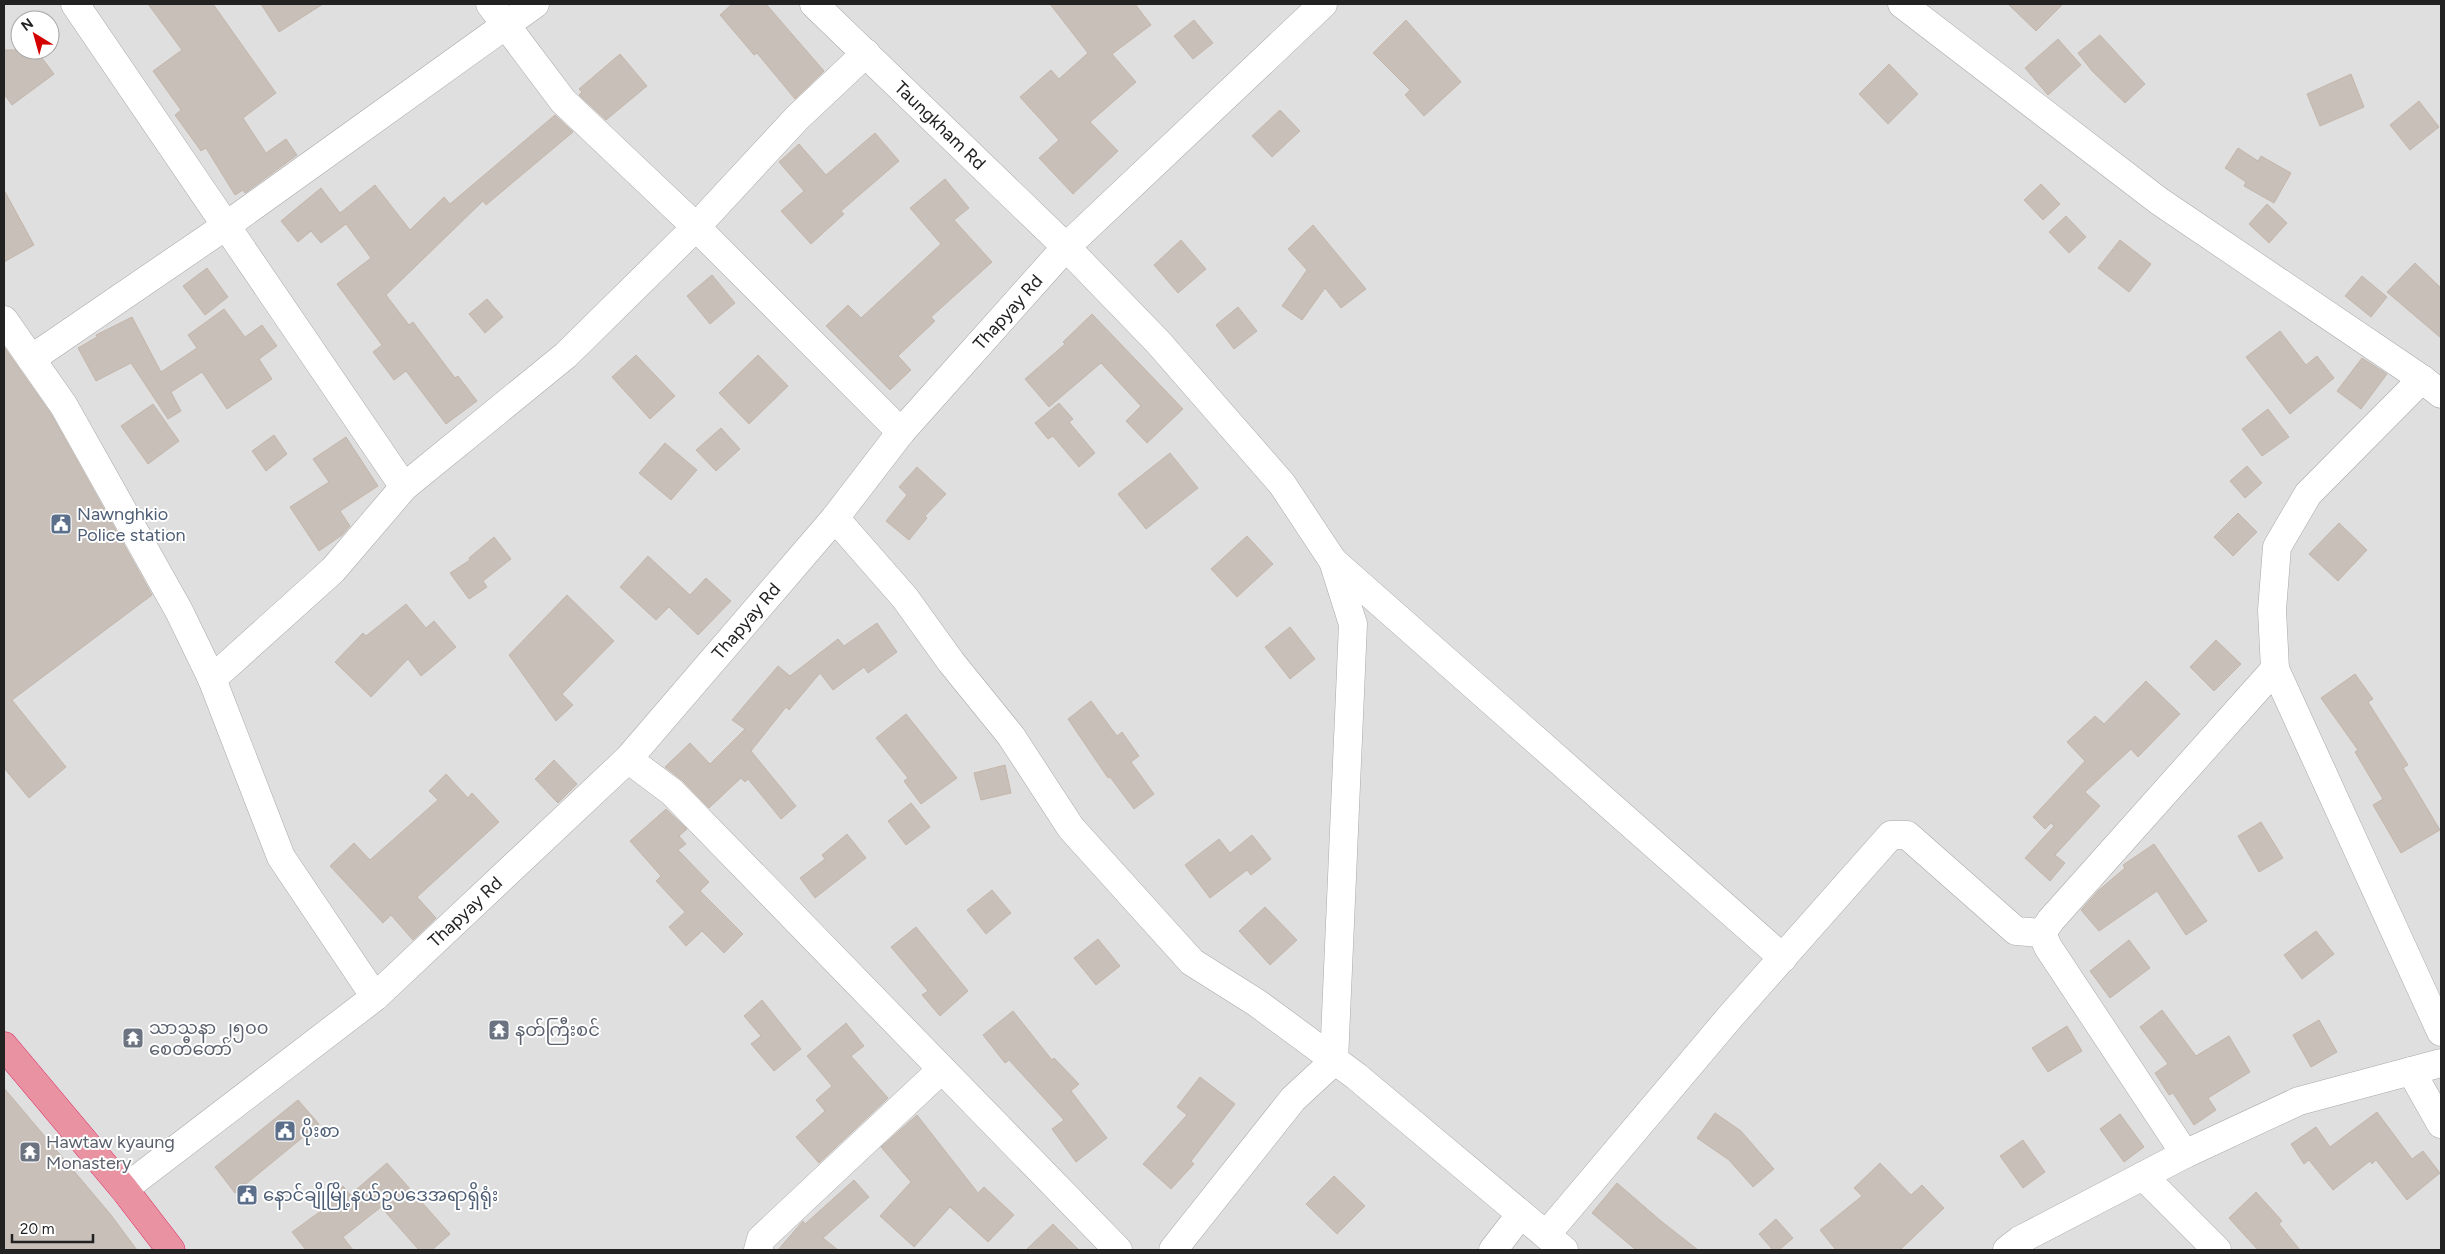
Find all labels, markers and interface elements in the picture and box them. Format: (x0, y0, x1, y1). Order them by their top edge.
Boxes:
north arrow (10, 10, 60, 60)
text: N (18, 15, 37, 35)
street label: Taungkham Rd (890, 77, 990, 174)
street label: Thapyay Rd (968, 270, 1047, 354)
place label: Nawnghkio Police station (77, 503, 186, 546)
public building icon: Nawnghkio Police station (49, 512, 73, 536)
street label: Thapyay Rd (707, 579, 785, 664)
street label: Thapyay Rd (424, 872, 507, 952)
place label: နတ်ကြီးစင် (515, 1016, 600, 1045)
place label: သာသနာ ၂၅၀၀ စေတီတော် (149, 1017, 268, 1060)
temple icon: နတ်ကြီးစင် (487, 1018, 511, 1042)
temple icon: သာသနာ ၂၅၀၀ စေတီတော် (121, 1026, 145, 1050)
place label: ပိုးစာ (301, 1117, 340, 1146)
public building icon: ပိုးစာ (273, 1119, 297, 1143)
place label: Hawtaw kyaung Monastery (46, 1131, 175, 1174)
temple icon: Hawtaw kyaung Monastery (18, 1140, 42, 1164)
place label: နောင်ချိုမြို့နယ်ဥပဒေအရာရှိရုံး (263, 1181, 498, 1210)
public building icon: နောင်ချိုမြို့နယ်ဥပဒေအရာရှိရုံး (235, 1183, 259, 1207)
scale bar (12, 1212, 94, 1244)
text: 20 m (20, 1220, 54, 1238)

